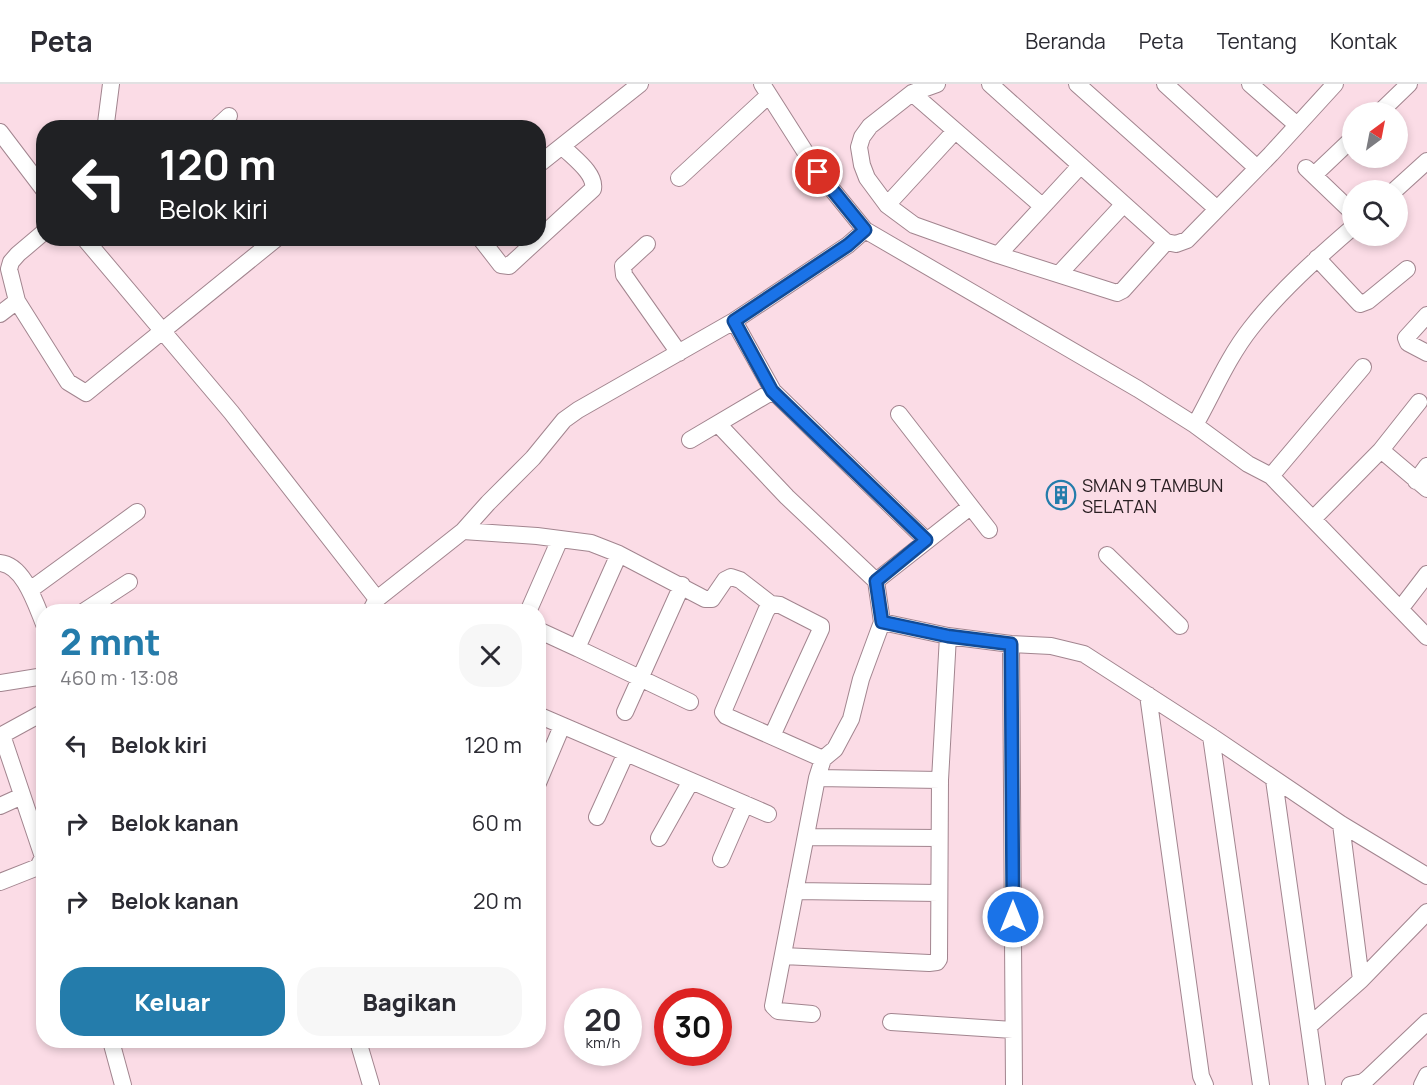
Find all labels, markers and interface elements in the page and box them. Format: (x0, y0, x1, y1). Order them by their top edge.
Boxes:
text: Peta (30, 22, 93, 60)
text: Beranda (1025, 27, 1106, 55)
text: Peta (1139, 27, 1184, 55)
text: Tentang (1217, 27, 1297, 55)
text: Kontak (1330, 27, 1397, 55)
north arrow (1342, 102, 1408, 168)
map controls (1342, 102, 1408, 246)
text: 120 m (159, 135, 276, 193)
icon: left (60, 144, 138, 222)
pin (792, 146, 843, 197)
icon: arrive (801, 155, 834, 188)
button: search (1342, 180, 1408, 246)
text: Belok kiri (159, 190, 268, 227)
place label: SMAN 9 TAMBUN SELATAN (1082, 473, 1223, 518)
building icon: SMAN 9 TAMBUN SELATAN (1045, 479, 1077, 511)
text: 2 mnt (60, 617, 161, 666)
button: close (459, 624, 522, 687)
text: 460 m · 13:08 (60, 664, 179, 691)
icon: left (60, 729, 93, 762)
text: Belok kiri (111, 730, 207, 760)
text: 120 m (464, 730, 522, 760)
icon: right (60, 807, 93, 840)
text: Belok kanan (111, 808, 239, 838)
text: 60 m (472, 808, 522, 838)
icon: right (60, 885, 93, 918)
position arrow (981, 885, 1045, 949)
text: Belok kanan (111, 886, 239, 916)
text: 20 m (473, 886, 522, 916)
button: Keluar (60, 967, 285, 1036)
button: Bagikan (297, 967, 522, 1036)
speed limit sign: 30 (654, 988, 732, 1066)
text: 20 (584, 999, 622, 1040)
text: km/h (586, 1032, 620, 1053)

